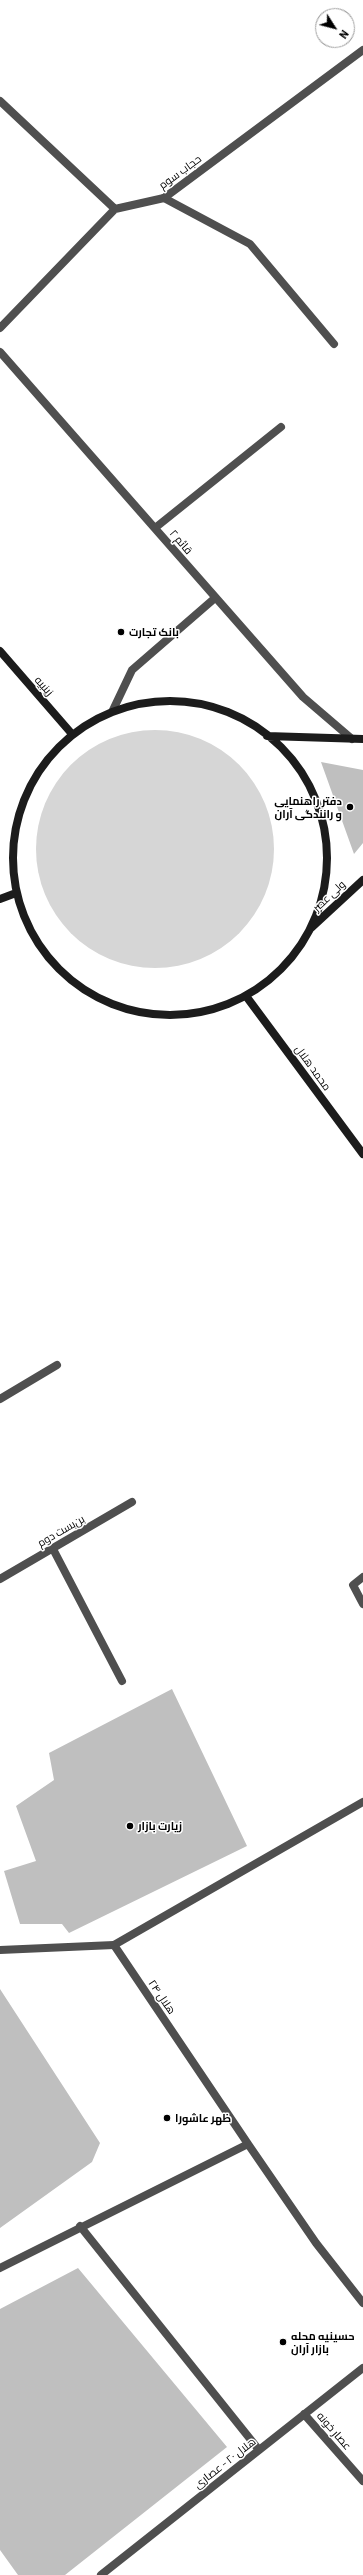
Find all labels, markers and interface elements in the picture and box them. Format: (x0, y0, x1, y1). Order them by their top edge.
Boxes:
north arrow (315, 8, 355, 48)
text: N (337, 28, 352, 42)
street label: حجاب سوم (156, 152, 204, 192)
street label: قائم ۲ (167, 527, 195, 557)
place label: بانک تجارت (129, 625, 179, 639)
marker: بانک تجارت (116, 627, 126, 637)
street label: زینبیه (32, 673, 56, 699)
place label: دفتر راهنمایی و رانندگی آران (274, 794, 342, 820)
marker: دفتر راهنمایی و رانندگی آران (345, 802, 355, 812)
street label: ولی عصر (310, 878, 348, 914)
street label: محمد هلال (292, 1043, 334, 1093)
street label: بن‌بست دوم (35, 1512, 87, 1550)
place label: زیارت بازار (138, 1819, 182, 1833)
marker: زیارت بازار (125, 1821, 135, 1831)
street label: هلال ۲۴ (146, 1977, 178, 2017)
place label: ظهر عاشورا (175, 2111, 231, 2125)
marker: ظهر عاشورا (162, 2113, 172, 2123)
place label: حسینیه محله بازار آران (291, 2329, 355, 2355)
marker: حسینیه محله بازار آران (278, 2337, 288, 2347)
street label: عصار خونه (314, 2409, 354, 2453)
street label: هلال ۲۰ - عصاری (191, 2435, 259, 2491)

